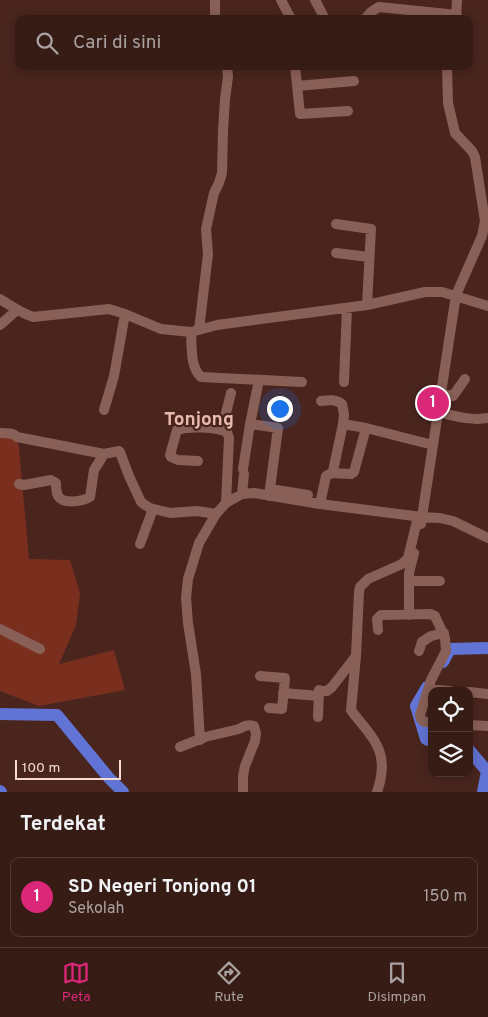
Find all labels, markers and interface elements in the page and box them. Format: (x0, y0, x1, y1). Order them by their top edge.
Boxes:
search box (15, 15, 473, 70)
icon: search (33, 29, 61, 57)
text: Cari di sini (73, 31, 161, 55)
pin: 1 (417, 384, 449, 422)
your location (267, 396, 293, 422)
district label: Tonjong (164, 408, 234, 432)
map controls (428, 687, 473, 777)
button: locate (428, 687, 473, 732)
button: layers (428, 732, 473, 777)
scale bar (15, 757, 121, 780)
text: 100 m (22, 760, 60, 777)
text: Terdekat (20, 811, 106, 838)
text: SD Negeri Tonjong 01 (68, 875, 257, 899)
text: 1 (34, 887, 40, 907)
text: 150 m (424, 887, 467, 907)
text: Sekolah (68, 899, 124, 919)
tab: Peta (62, 959, 91, 1006)
tab: Rute (214, 959, 244, 1006)
tab: Disimpan (367, 959, 426, 1006)

